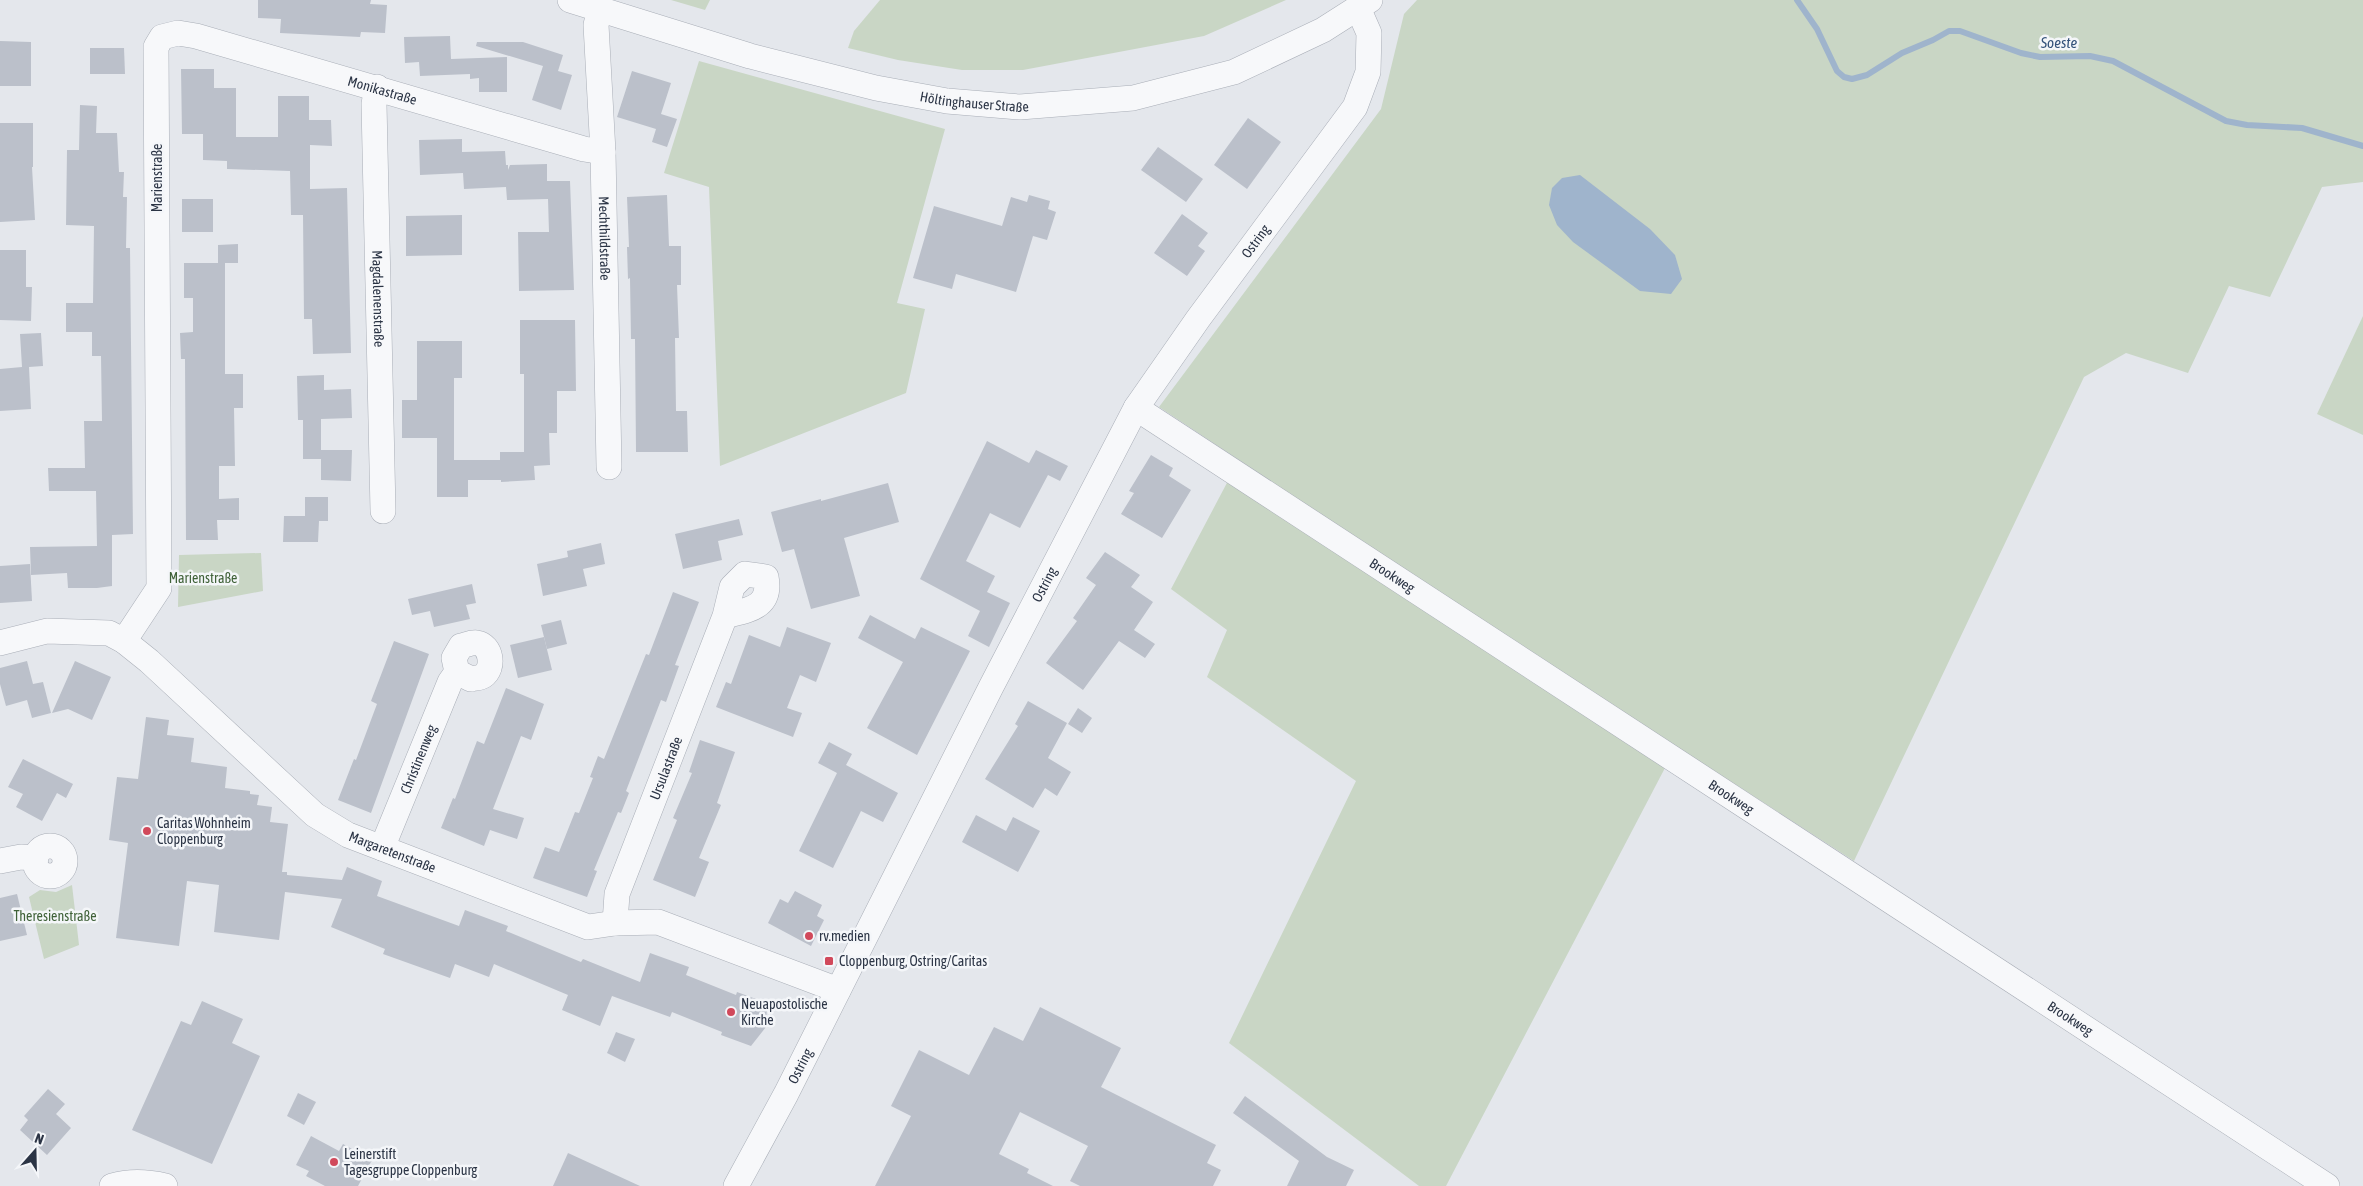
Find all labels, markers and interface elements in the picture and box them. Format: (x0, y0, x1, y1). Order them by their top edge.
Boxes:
water label: Soeste (2040, 34, 2077, 51)
street label: Monikastraße (346, 73, 419, 108)
street label: Höltinghauser Straße (919, 88, 1029, 115)
street label: Marienstraße (149, 144, 165, 212)
street label: Mechthildstraße (596, 196, 613, 281)
street label: Ostring (1238, 222, 1273, 261)
street label: Magdalenenstraße (369, 250, 387, 347)
street label: Brookweg (1367, 555, 1418, 596)
street label: Ostring (1029, 564, 1060, 605)
park label: Marienstraße (169, 570, 237, 586)
street label: Christinenweg (397, 722, 440, 796)
street label: Ursulastraße (646, 734, 685, 802)
street label: Brookweg (1706, 776, 1757, 817)
place label: Caritas Wohnheim Cloppenburg (157, 815, 251, 847)
marker: Caritas Wohnheim Cloppenburg (141, 825, 153, 837)
street label: Margaretenstraße (347, 828, 438, 876)
park label: Theresienstraße (13, 908, 97, 924)
place label: rv.medien (819, 928, 870, 944)
marker: rv.medien (803, 930, 815, 942)
place label: Cloppenburg, Ostring/Caritas (839, 953, 987, 969)
marker: Cloppenburg, Ostring/Caritas (823, 955, 835, 967)
place label: Neuapostolische Kirche (741, 996, 828, 1028)
street label: Brookweg (2045, 998, 2096, 1039)
marker: Neuapostolische Kirche (725, 1006, 737, 1018)
street label: Ostring (785, 1046, 816, 1086)
north arrow (10, 1126, 60, 1176)
text: N (33, 1130, 46, 1148)
place label: Leinerstift Tagesgruppe Cloppenburg (344, 1146, 477, 1178)
marker: Leinerstift Tagesgruppe Cloppenburg (328, 1156, 340, 1168)

